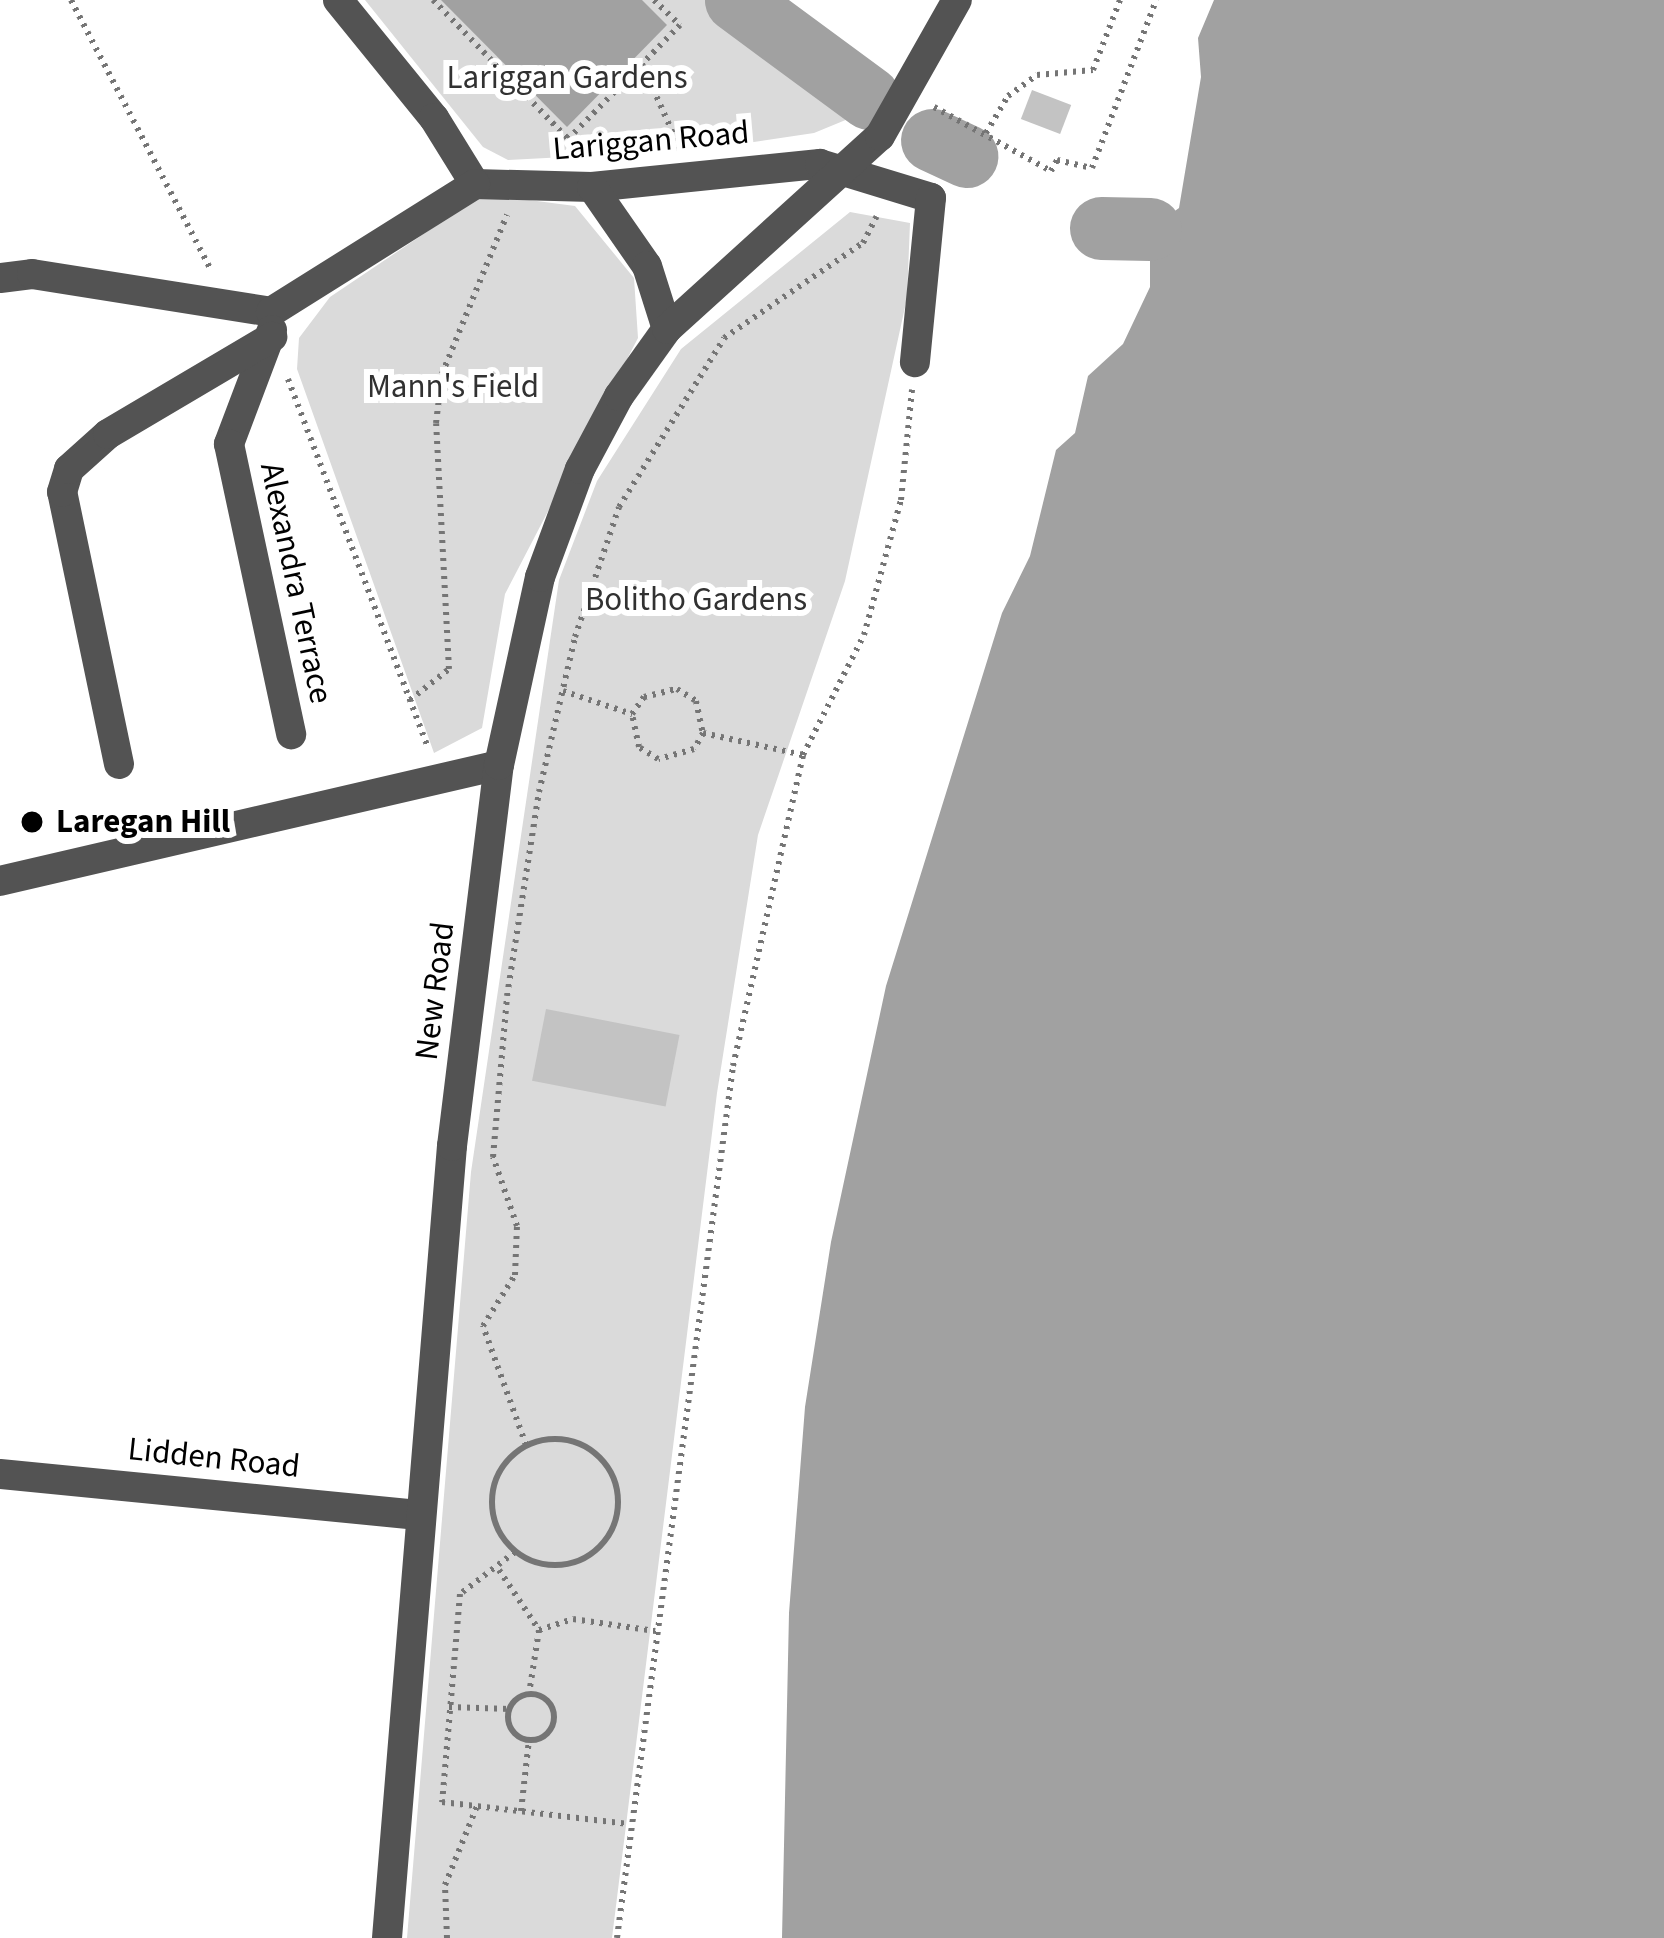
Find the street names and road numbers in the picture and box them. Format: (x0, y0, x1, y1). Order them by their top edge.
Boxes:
street label: Lariggan Road (551, 113, 751, 169)
street label: Alexandra Terrace (251, 459, 341, 707)
street label: New Road (407, 920, 463, 1062)
street label: Lidden Road (126, 1429, 302, 1487)

